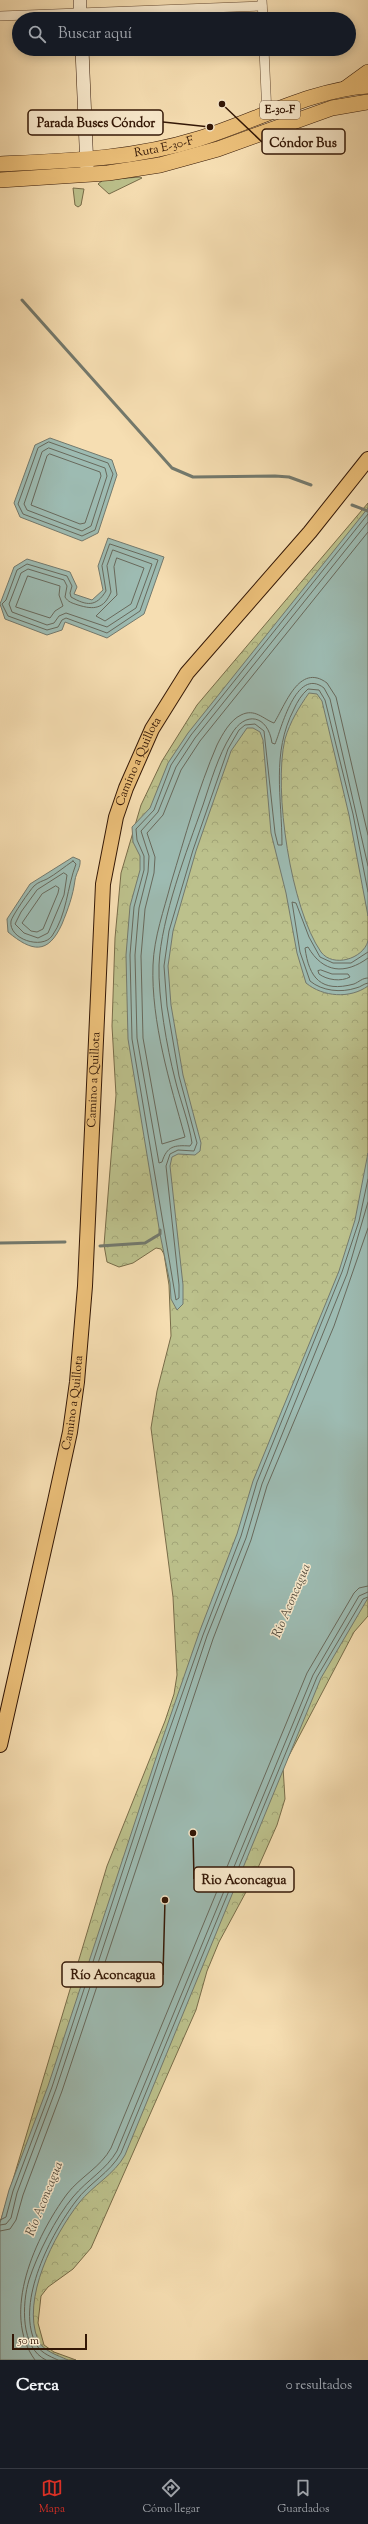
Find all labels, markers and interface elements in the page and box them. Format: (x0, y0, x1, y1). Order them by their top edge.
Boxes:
search box (12, 12, 356, 56)
icon: search (26, 23, 48, 45)
text: Buscar aquí (58, 24, 132, 45)
road number: E-30-F (260, 101, 300, 119)
callout: Parada Buses Cóndor (28, 110, 163, 135)
text: Parada Buses Cóndor (37, 115, 155, 133)
callout: Cóndor Bus (262, 129, 345, 154)
street label: Ruta E-30-F (133, 132, 196, 162)
text: Cóndor Bus (269, 135, 337, 153)
street label: Camino a Quillota (111, 713, 167, 809)
street label: Camino a Quillota (83, 1031, 105, 1128)
street label: Camino a Quillota (57, 1354, 88, 1452)
water label: Río Aconcagua (268, 1561, 316, 1641)
callout: Rio Aconcagua (194, 1867, 294, 1892)
text: Rio Aconcagua (202, 1872, 286, 1890)
callout: Río Aconcagua (62, 1962, 163, 1987)
text: Río Aconcagua (71, 1967, 155, 1985)
water label: Río Aconcagua (22, 2159, 68, 2239)
scale bar (12, 2332, 87, 2351)
text: 50 m (18, 2333, 39, 2349)
text: Cerca (16, 2374, 59, 2398)
text: 0 resultados (286, 2377, 352, 2395)
tab: Mapa (39, 2477, 65, 2517)
tab: Cómo llegar (142, 2477, 200, 2517)
tab: Guardados (277, 2477, 329, 2517)

